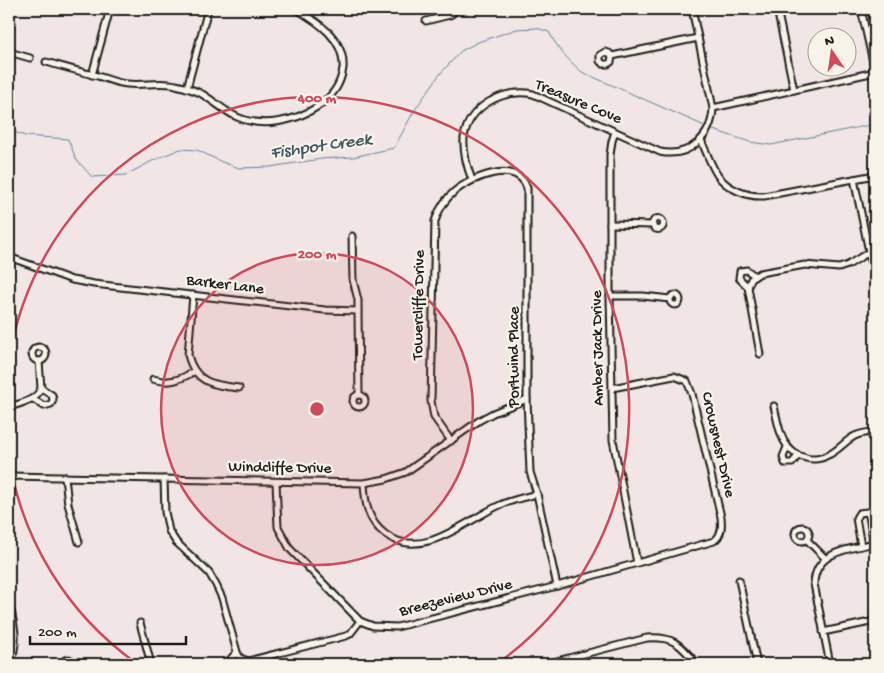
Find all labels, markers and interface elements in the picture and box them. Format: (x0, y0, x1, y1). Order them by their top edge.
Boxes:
north arrow (806, 28, 856, 78)
text: N (823, 32, 836, 51)
street label: Treasure Cove (531, 76, 625, 130)
text: 400 m (297, 90, 337, 108)
water label: Fishpot Creek (269, 129, 375, 164)
text: 200 m (298, 246, 337, 264)
street label: Towercliffe Drive (410, 249, 430, 361)
street label: Barker Lane (184, 272, 266, 300)
street label: Amber Jack Drive (588, 289, 610, 406)
street label: Portwind Place (506, 306, 525, 408)
street label: Crowsnest Drive (696, 390, 739, 500)
centre of rings (308, 400, 326, 418)
street label: Windcliffe Drive (228, 459, 332, 479)
street label: Breezeview Drive (397, 576, 515, 622)
scale bar (30, 613, 186, 645)
text: 200 m (38, 624, 77, 642)

